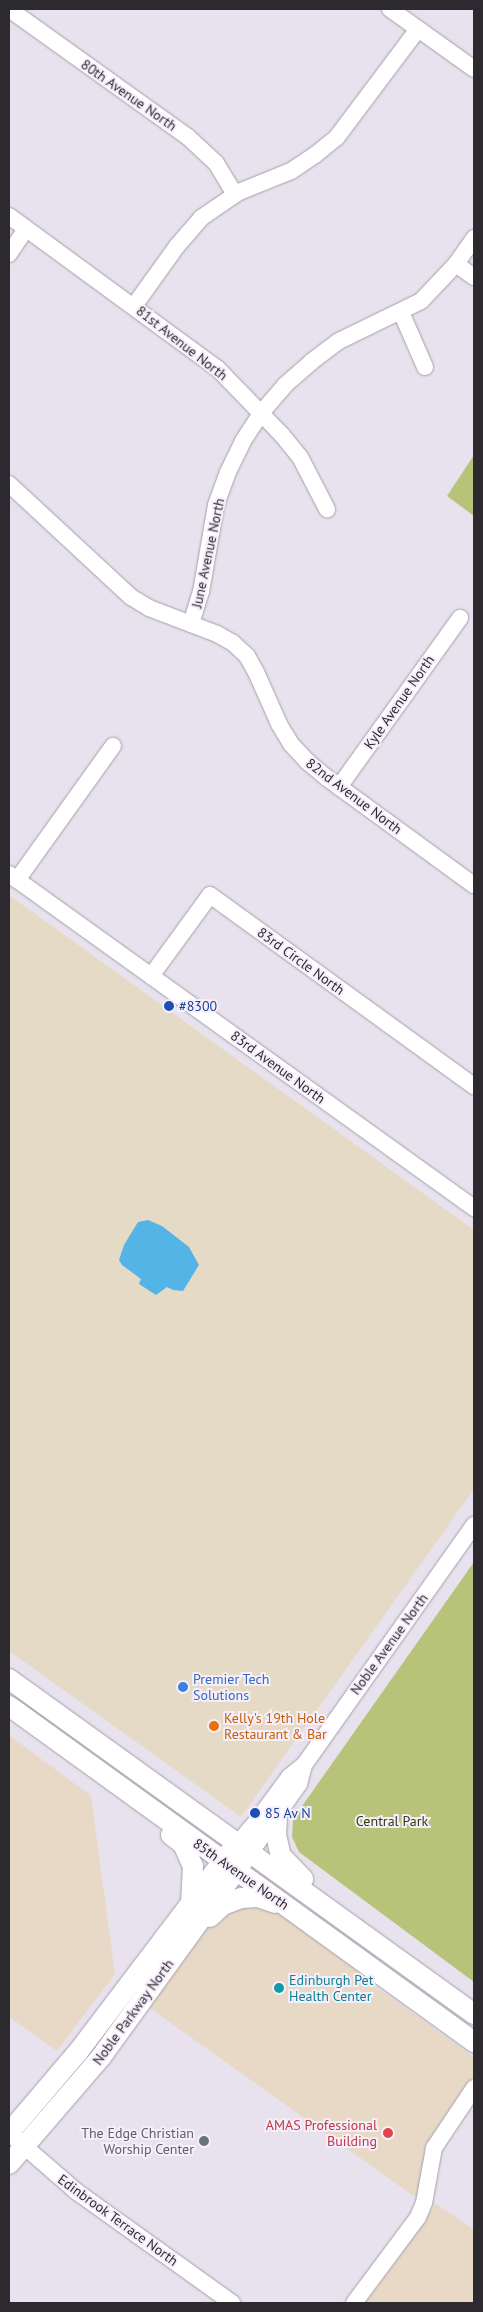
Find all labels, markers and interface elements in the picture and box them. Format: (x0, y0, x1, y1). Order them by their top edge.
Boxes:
street label: 80th Avenue North (78, 56, 180, 134)
street label: 81st Avenue North (133, 302, 231, 384)
street label: June Avenue North (188, 496, 228, 610)
street label: Kyle Avenue North (360, 652, 438, 752)
street label: 82nd Avenue North (303, 754, 405, 838)
street label: 83rd Circle North (254, 924, 348, 998)
place label: #8300 (179, 998, 217, 1014)
marker: #8300 (163, 1000, 175, 1012)
street label: 83rd Avenue North (227, 1027, 329, 1107)
street label: Noble Avenue North (347, 1590, 431, 1698)
place label: Premier Tech Solutions (193, 1671, 270, 1704)
marker: Premier Tech Solutions (177, 1681, 189, 1693)
place label: Kelly's 19th Hole Restaurant & Bar (224, 1710, 327, 1742)
marker: Kelly's 19th Hole Restaurant & Bar (208, 1720, 220, 1732)
place label: 85 Av N (265, 1805, 312, 1821)
marker: 85 Av N (249, 1807, 261, 1819)
park label: Central Park (356, 1813, 428, 1829)
street label: 85th Avenue North (190, 1835, 292, 1913)
street label: Noble Parkway North (89, 1956, 177, 2068)
place label: Edinburgh Pet Health Center (289, 1972, 373, 2004)
marker: Edinburgh Pet Health Center (273, 1982, 285, 1994)
place label: AMAS Professional Building (266, 2117, 377, 2150)
place label: The Edge Christian Worship Center (81, 2125, 194, 2158)
marker: AMAS Professional Building (381, 2126, 395, 2140)
marker: The Edge Christian Worship Center (198, 2135, 210, 2147)
street label: Edinbrook Terrace North (54, 2171, 182, 2269)

